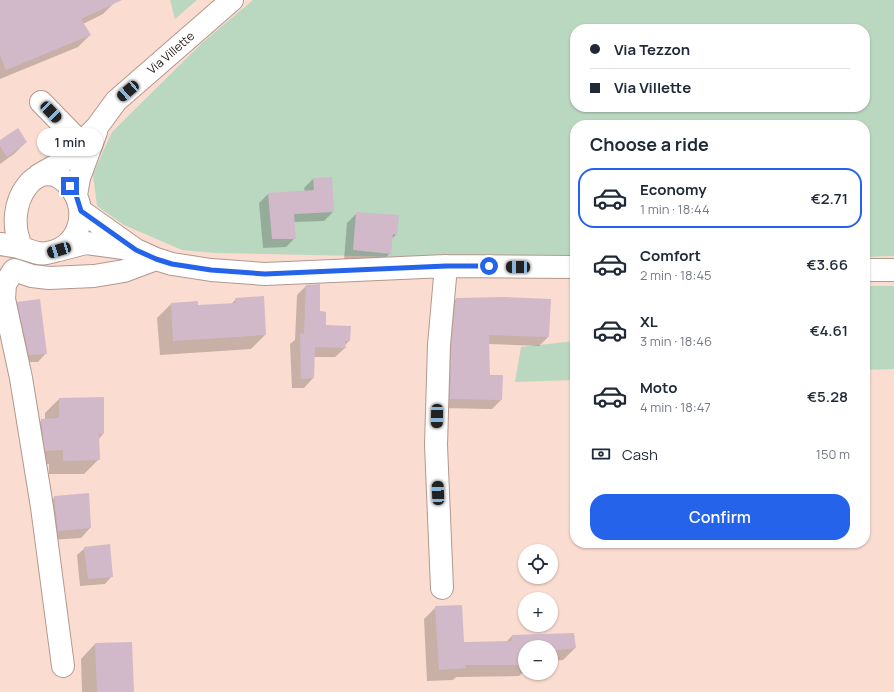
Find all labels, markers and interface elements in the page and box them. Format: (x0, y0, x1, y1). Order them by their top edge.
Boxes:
street label: Via Villette (144, 27, 198, 78)
text: Via Tezzon (614, 39, 690, 60)
text: Via Villette (614, 77, 691, 98)
car (115, 79, 141, 103)
car (38, 99, 64, 125)
callout: 1 min (37, 128, 103, 156)
text: Choose a ride (590, 132, 709, 156)
text: 1 min (55, 133, 86, 151)
route end (61, 177, 79, 195)
text: Economy (640, 179, 707, 200)
icon: car (592, 180, 628, 216)
text: €2.71 (811, 188, 848, 209)
text: 1 min · 18:44 (640, 200, 710, 218)
car (46, 241, 72, 259)
text: Comfort (640, 245, 701, 266)
icon: car (592, 246, 628, 282)
text: €3.66 (806, 254, 848, 275)
route start (480, 257, 498, 275)
car (506, 261, 530, 273)
text: 2 min · 18:45 (640, 266, 712, 284)
text: XL (640, 311, 658, 332)
icon: car (592, 312, 628, 348)
text: €4.61 (810, 320, 848, 341)
text: 3 min · 18:46 (640, 332, 712, 350)
text: Moto (640, 377, 677, 398)
icon: car (592, 378, 628, 414)
text: €5.28 (807, 386, 848, 407)
text: 4 min · 18:47 (640, 398, 711, 416)
car (431, 404, 443, 428)
icon: cash (590, 443, 612, 465)
text: Cash (622, 444, 658, 465)
text: 150 m (816, 445, 850, 463)
car (432, 481, 444, 505)
button: Confirm (590, 494, 850, 540)
map controls (518, 544, 558, 680)
button: locate (518, 544, 558, 584)
button: + (518, 592, 558, 632)
button: − (518, 640, 558, 680)

